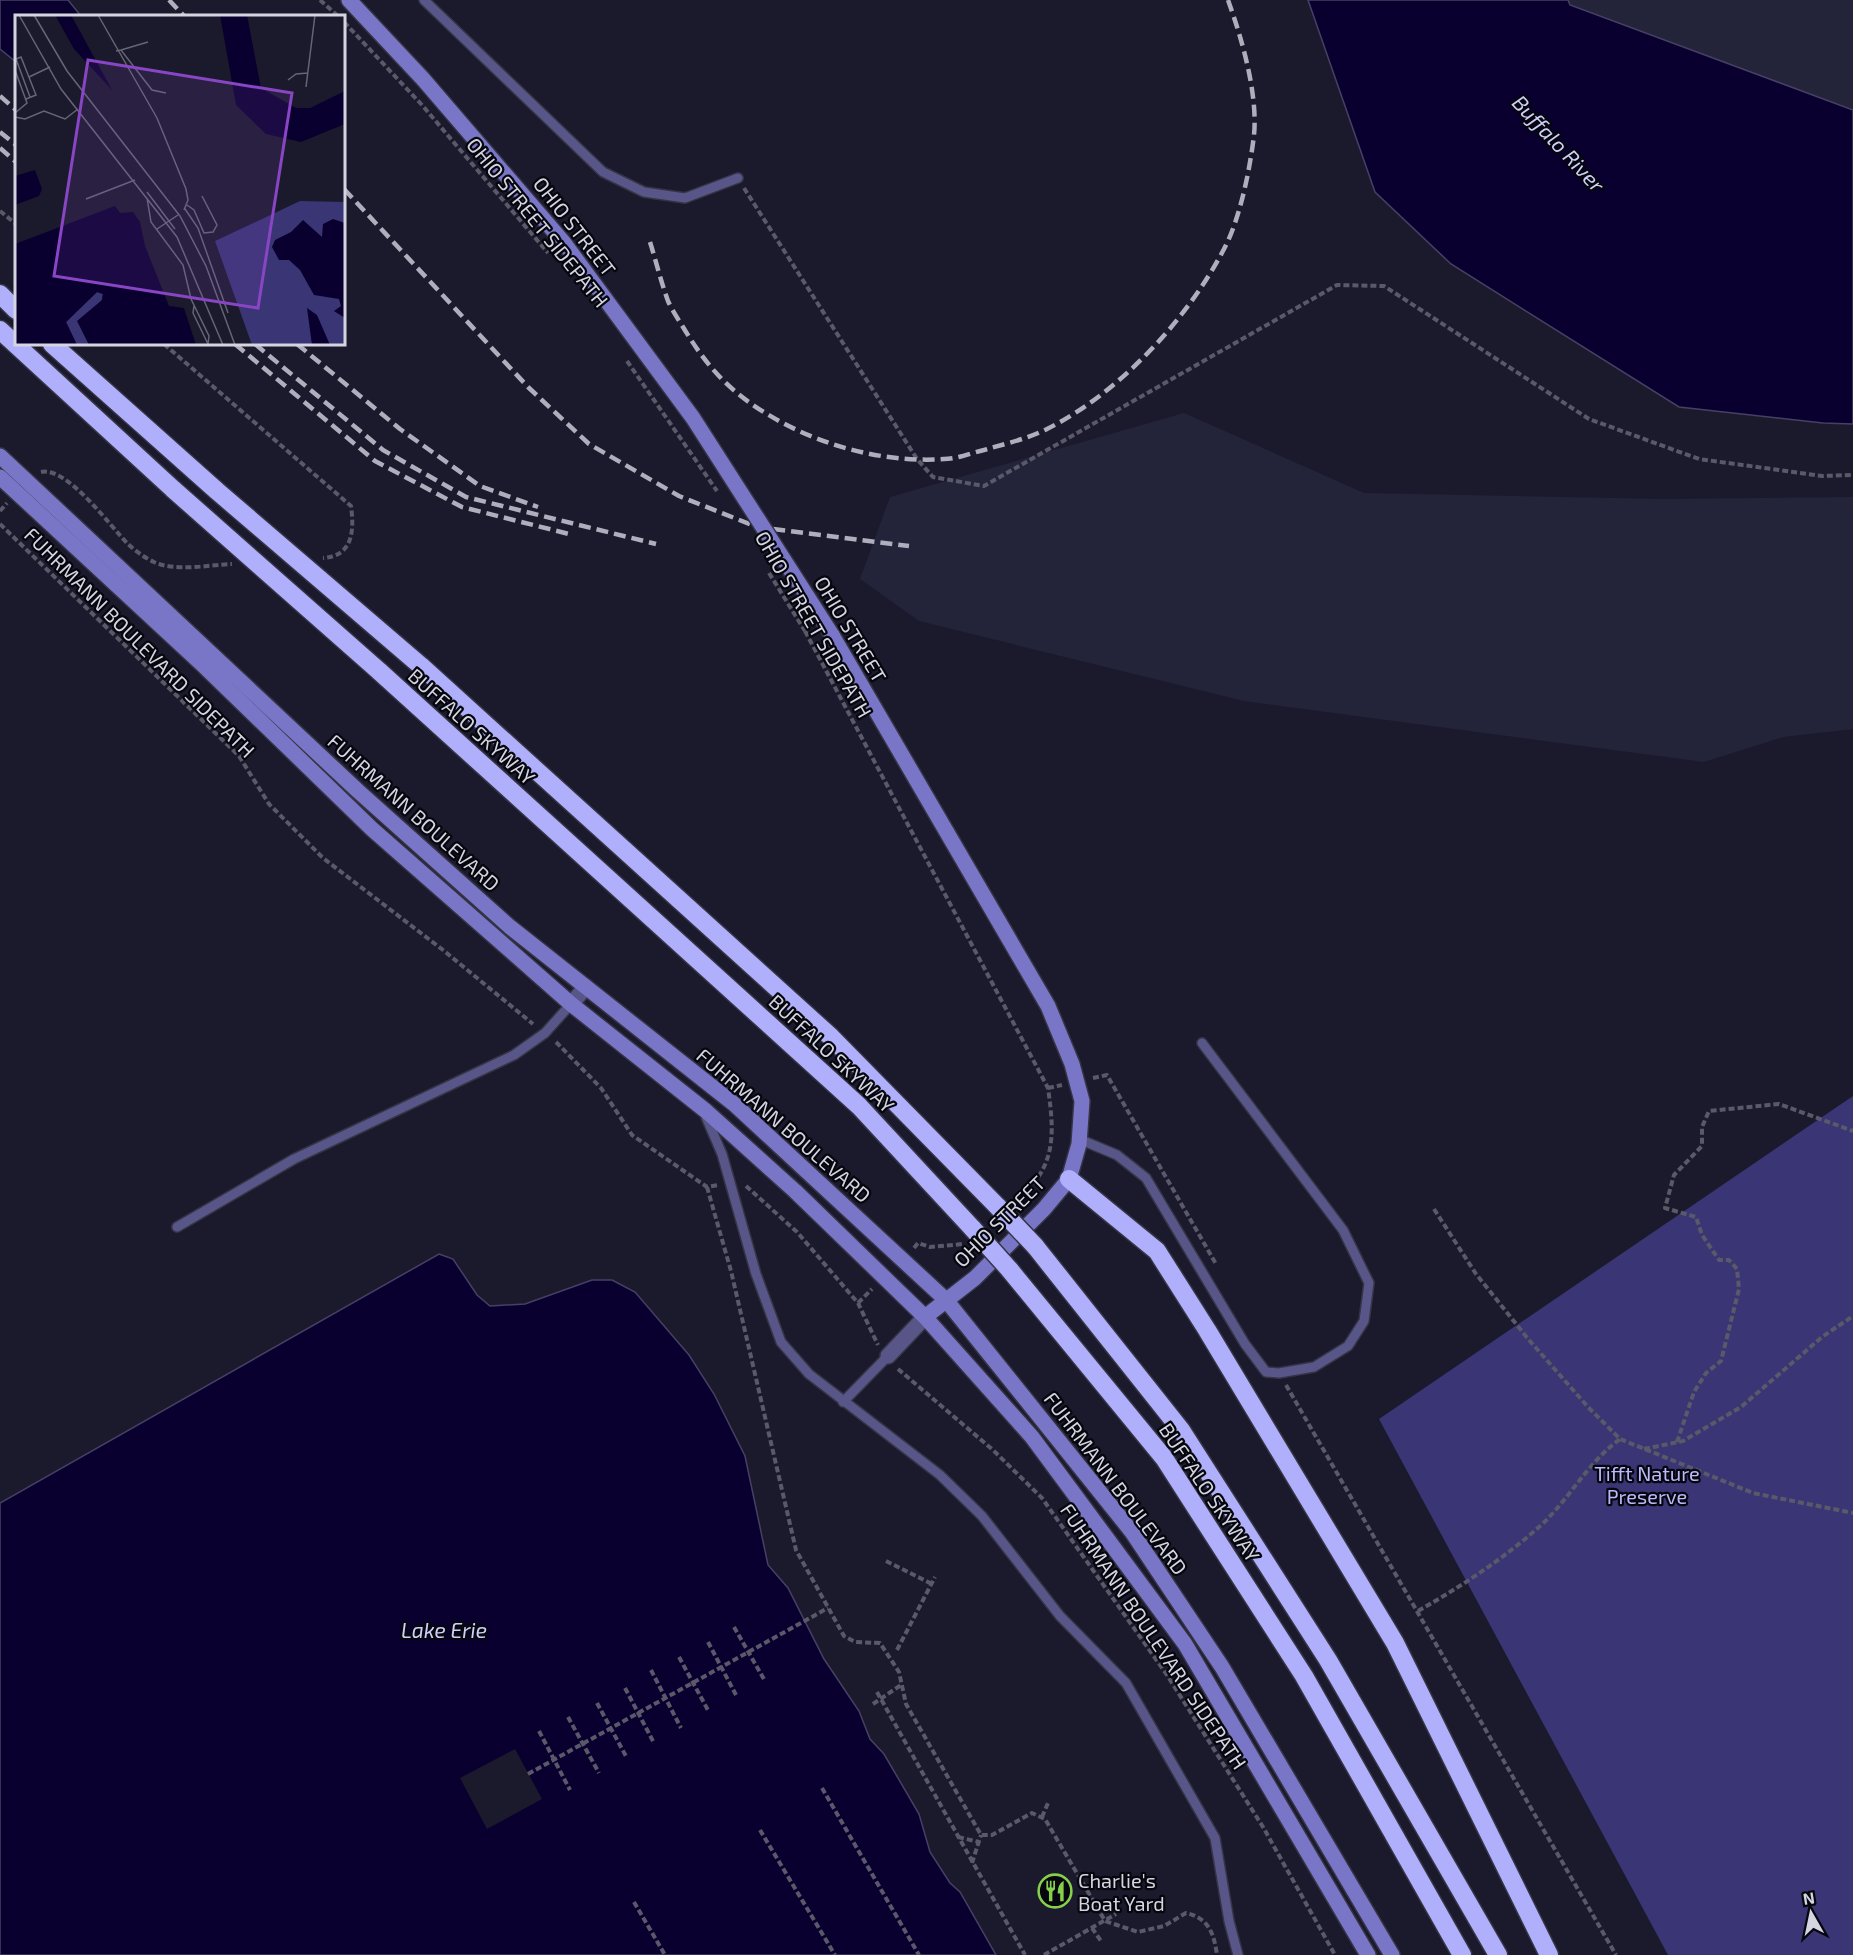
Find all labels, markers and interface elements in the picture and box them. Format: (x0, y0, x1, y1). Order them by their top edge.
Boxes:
inset map (15, 15, 345, 345)
water label: Buffalo River (1508, 89, 1611, 197)
street label: OHIO STREET SIDEPATH (462, 132, 614, 312)
street label: OHIO STREET (529, 172, 621, 280)
street label: FUHRMANN BOULEVARD SIDEPATH (20, 522, 260, 762)
street label: OHIO STREET SIDEPATH (751, 526, 877, 722)
street label: OHIO STREET (810, 572, 892, 686)
street label: BUFFALO SKYWAY (404, 663, 541, 790)
street label: FUHRMANN BOULEVARD (323, 729, 505, 895)
street label: BUFFALO SKYWAY (765, 989, 900, 1117)
street label: FUHRMANN BOULEVARD (692, 1043, 876, 1207)
street label: OHIO STREET (948, 1170, 1050, 1272)
street label: FUHRMANN BOULEVARD (1039, 1387, 1193, 1579)
street label: BUFFALO SKYWAY (1155, 1418, 1266, 1566)
park label: Tifft Nature Preserve (1594, 1461, 1700, 1508)
street label: FUHRMANN BOULEVARD SIDEPATH (1056, 1499, 1252, 1773)
water label: Lake Erie (401, 1617, 487, 1642)
place label: Charlie's Boat Yard (1078, 1868, 1165, 1915)
restaurant icon: Charlie's Boat Yard (1037, 1873, 1073, 1909)
north arrow (1781, 1883, 1841, 1943)
text: N (1801, 1887, 1816, 1908)

